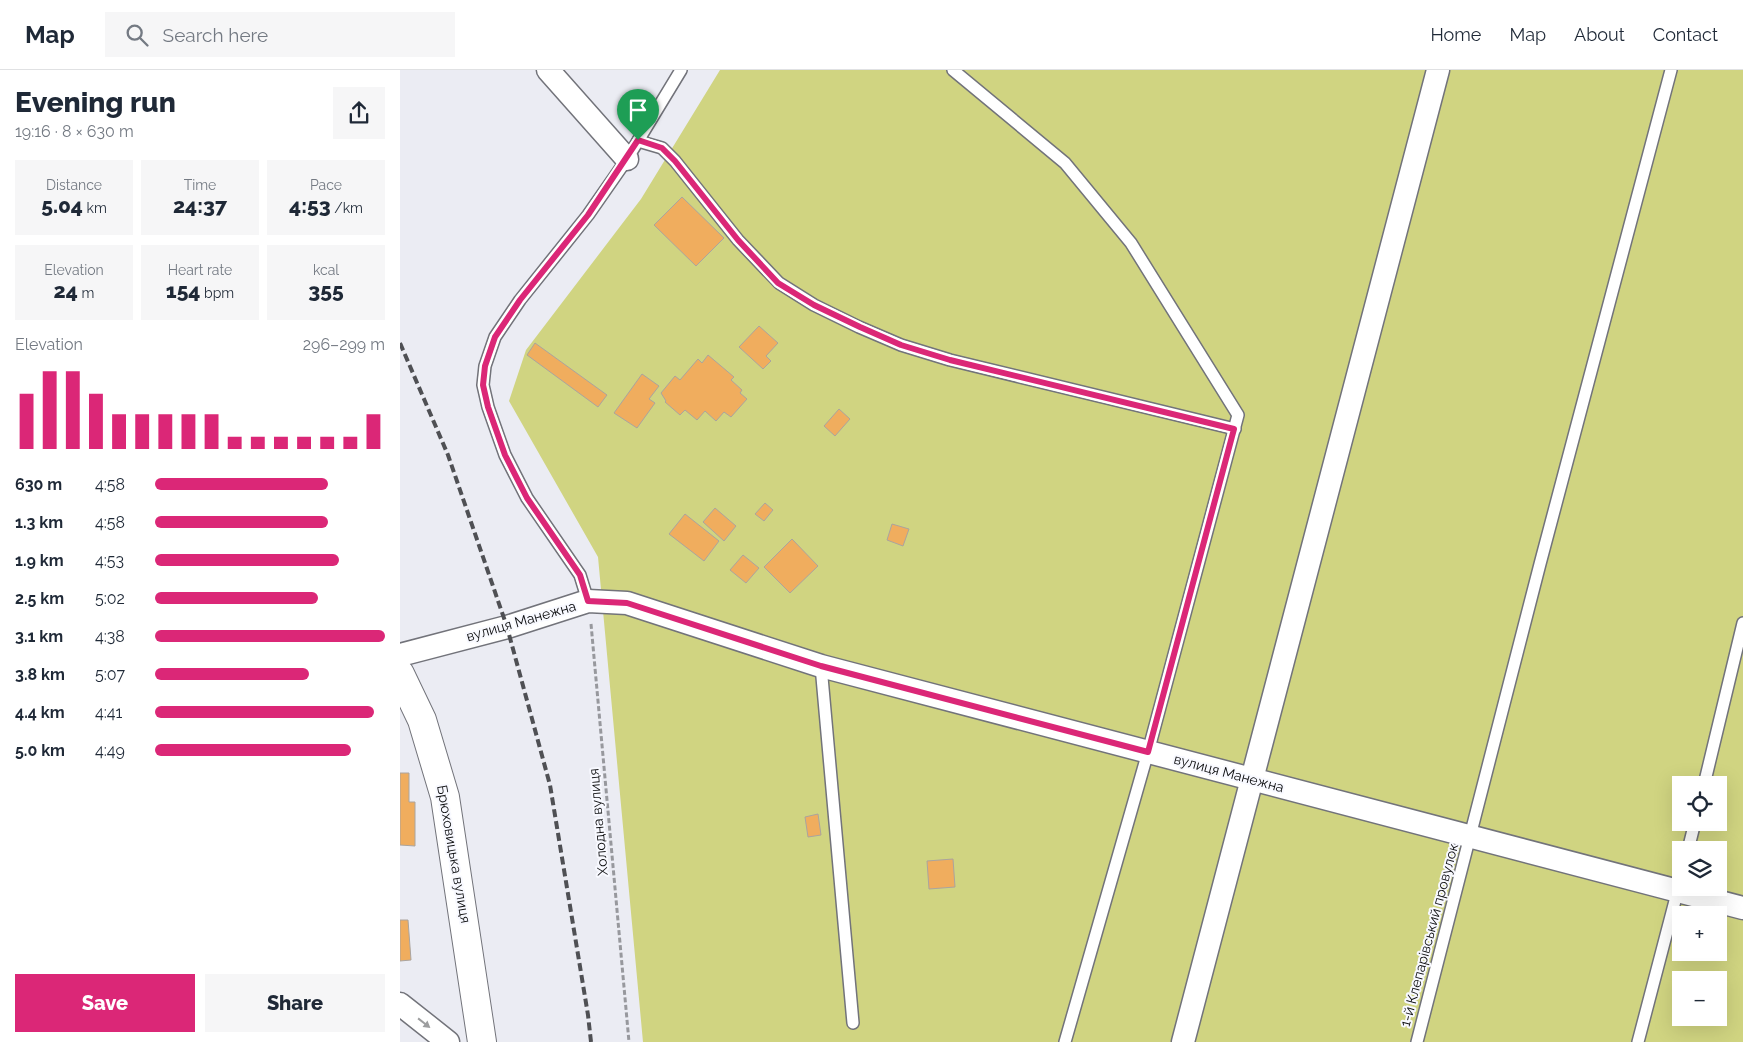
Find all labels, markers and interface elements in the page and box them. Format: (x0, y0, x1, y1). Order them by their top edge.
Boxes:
search box (105, 12, 455, 57)
text: Map (25, 20, 75, 49)
icon: search (123, 21, 151, 49)
text: Search here (163, 24, 268, 46)
text: Home (1430, 24, 1481, 45)
text: Map (1509, 24, 1546, 45)
text: About (1574, 24, 1625, 45)
text: Contact (1653, 24, 1718, 45)
text: Evening run (15, 86, 176, 119)
button: share (333, 87, 385, 139)
pin (617, 89, 659, 140)
icon: arrive (624, 96, 652, 124)
text: 19:16 · 8 × 630 m (15, 122, 134, 141)
text: Distance (46, 177, 102, 193)
text: Time (184, 177, 216, 193)
text: Pace (310, 177, 342, 193)
text: 5.04 (41, 193, 83, 218)
text: 24:37 (173, 193, 227, 218)
text: 4:53 (289, 193, 331, 218)
text: km (83, 200, 107, 216)
text: /km (331, 200, 363, 216)
text: Elevation (44, 262, 104, 278)
text: Heart rate (168, 262, 232, 278)
text: kcal (313, 262, 339, 278)
text: 24 (54, 278, 78, 303)
text: 154 (166, 278, 201, 303)
text: 355 (308, 278, 344, 303)
text: m (78, 285, 94, 301)
text: bpm (201, 285, 234, 301)
text: Elevation (15, 335, 83, 354)
text: 296–299 m (303, 335, 385, 354)
text: 630 m (15, 475, 62, 494)
text: 4:58 (95, 475, 125, 494)
text: 1.3 km (15, 513, 63, 532)
text: 4:58 (95, 513, 125, 532)
text: 1.9 km (15, 551, 64, 570)
text: 4:53 (95, 551, 124, 570)
text: 2.5 km (15, 589, 64, 608)
text: 5:02 (95, 589, 125, 608)
street label: вулиця Манежна (464, 598, 578, 644)
text: 3.1 km (15, 627, 63, 646)
text: 4:38 (95, 627, 125, 646)
text: 3.8 km (15, 665, 65, 684)
text: 5:07 (95, 665, 125, 684)
text: 4.4 km (15, 703, 65, 722)
text: 4:41 (95, 703, 122, 722)
text: 5.0 km (15, 741, 65, 760)
text: 4:49 (95, 741, 125, 760)
street label: вулиця Манежна (1172, 751, 1286, 795)
street label: Холодна вулиця (585, 768, 611, 876)
map controls (1672, 776, 1727, 1026)
button: locate (1672, 776, 1727, 831)
street label: Брюховицька вулиця (434, 784, 474, 924)
button: layers (1672, 841, 1727, 896)
street label: 1-й Клепарівський провулок (1397, 842, 1461, 1028)
button: + (1672, 906, 1727, 961)
button: − (1672, 971, 1727, 1026)
button: Save (15, 974, 195, 1032)
button: Share (205, 974, 385, 1032)
one-way arrow (417, 1018, 431, 1028)

